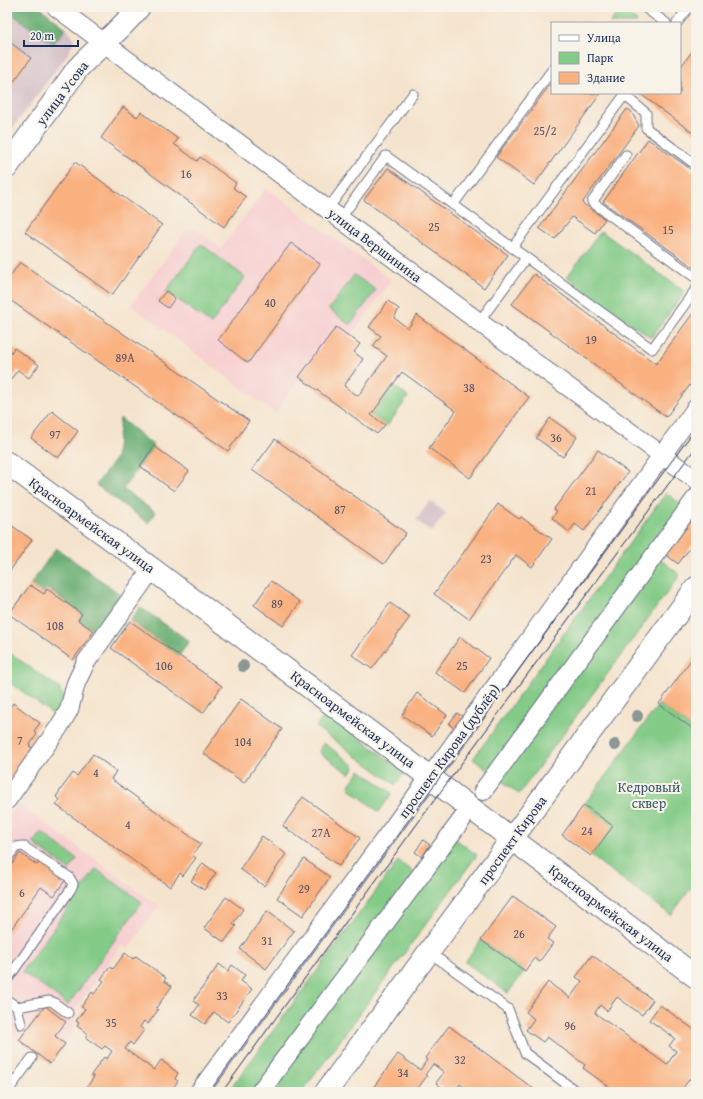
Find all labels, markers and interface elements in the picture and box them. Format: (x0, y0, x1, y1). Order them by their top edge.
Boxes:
scale bar (24, 22, 78, 48)
legend (551, 22, 681, 94)
text: 20 m (30, 27, 54, 44)
text: Улица (587, 29, 621, 46)
text: Парк (587, 49, 614, 66)
street label: улица Усова (30, 56, 93, 130)
text: Здание (587, 69, 626, 86)
house number: 25/2 (534, 122, 557, 139)
house number: 16 (180, 165, 192, 182)
street label: улица Вершинина (323, 202, 426, 287)
house number: 25 (428, 218, 440, 235)
house number: 15 (662, 221, 674, 238)
house number: 40 (264, 294, 276, 311)
house number: 19 (585, 331, 597, 348)
house number: 89А (116, 349, 135, 366)
house number: 38 (463, 379, 475, 396)
house number: 97 (49, 426, 61, 443)
house number: 36 (550, 429, 562, 446)
street label: Красноармейская улица (25, 472, 159, 578)
house number: 21 (585, 482, 597, 499)
house number: 87 (334, 501, 346, 518)
house number: 23 (480, 550, 492, 567)
house number: 89 (271, 595, 283, 612)
house number: 108 (46, 617, 64, 634)
house number: 106 (155, 657, 173, 674)
house number: 25 (456, 657, 468, 674)
street label: Красноармейская улица (286, 665, 420, 773)
street label: проспект Кирова (дублёр) (393, 680, 505, 822)
house number: 7 (17, 732, 23, 749)
house number: 104 (234, 733, 252, 750)
house number: 4 (93, 764, 99, 781)
park label: Кедровый сквер (618, 777, 680, 813)
street label: проспект Кирова (473, 791, 551, 889)
house number: 4 (125, 816, 131, 833)
house number: 24 (581, 822, 593, 839)
house number: 27А (312, 824, 331, 841)
street label: Красноармейская улица (544, 859, 678, 967)
house number: 29 (298, 880, 310, 897)
house number: 6 (19, 884, 25, 901)
house number: 26 (513, 925, 525, 942)
house number: 31 (261, 932, 273, 949)
house number: 33 (216, 987, 228, 1004)
house number: 35 (105, 1014, 117, 1031)
house number: 96 (564, 1017, 576, 1034)
house number: 32 (454, 1051, 466, 1068)
house number: 34 (397, 1064, 409, 1081)

